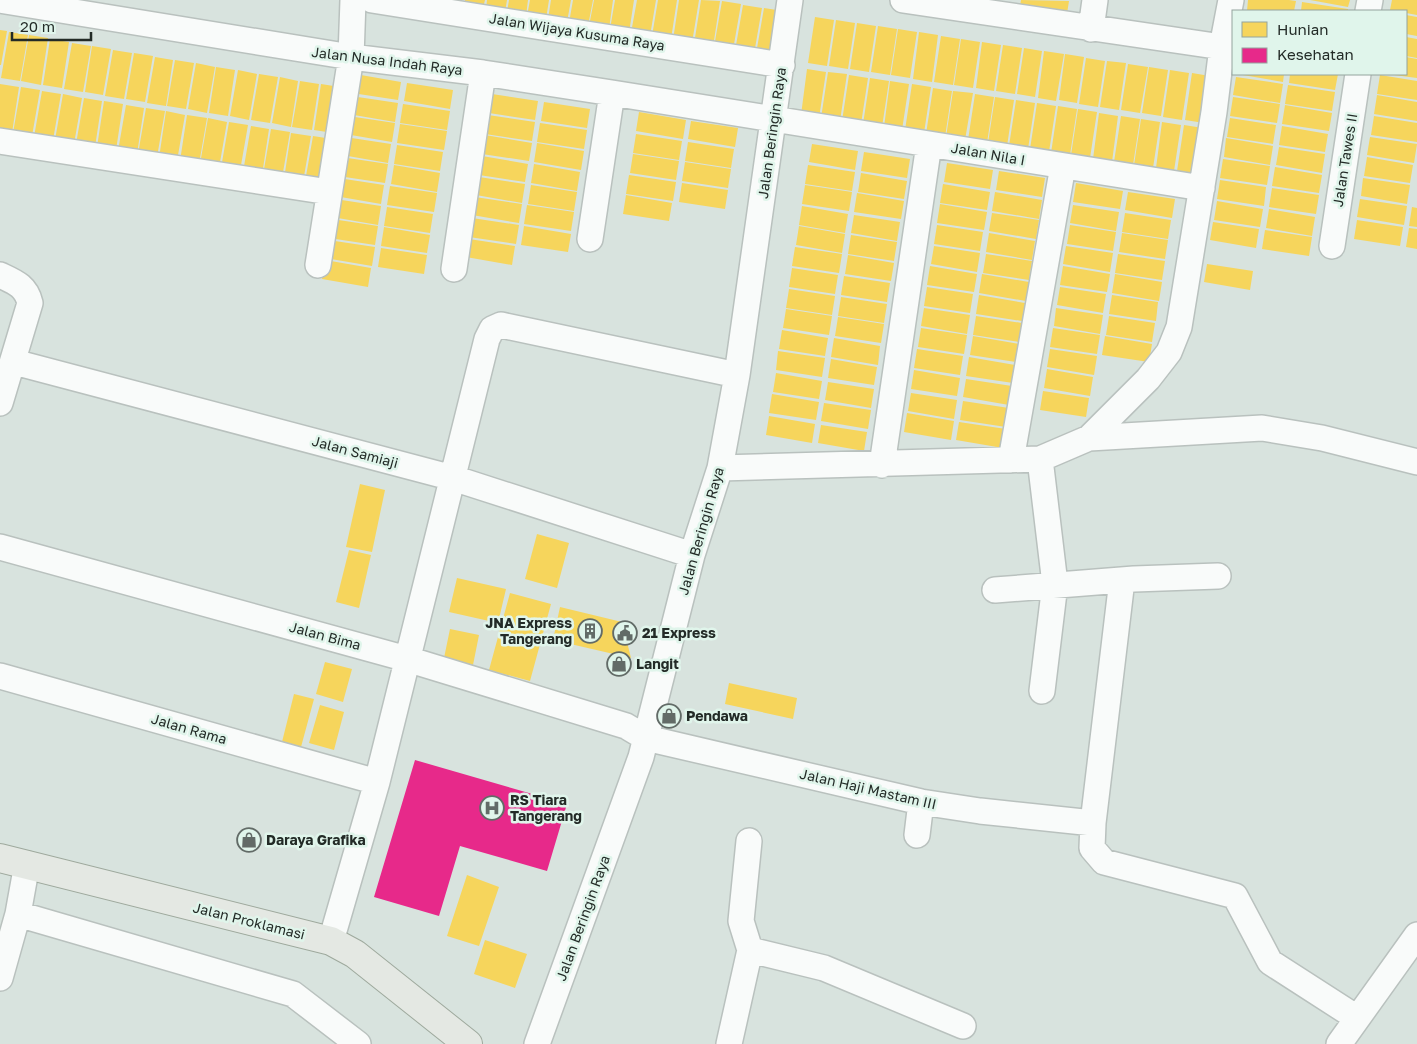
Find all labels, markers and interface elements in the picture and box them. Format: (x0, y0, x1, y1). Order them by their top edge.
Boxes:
street label: Jalan Wijaya Kusuma Raya (488, 9, 666, 54)
scale bar (12, 10, 91, 42)
legend (1232, 10, 1407, 75)
text: 20 m (20, 17, 55, 35)
text: Hunian (1277, 20, 1328, 38)
street label: Jalan Nusa Indah Raya (311, 43, 464, 78)
text: Kesehatan (1277, 45, 1354, 63)
street label: Jalan Beringin Raya (754, 66, 789, 200)
street label: Jalan Tawes II (1329, 112, 1360, 208)
street label: Jalan Nila I (950, 139, 1026, 168)
street label: Jalan Samiaji (310, 432, 400, 471)
street label: Jalan Beringin Raya (674, 465, 727, 597)
place label: JNA Express Tangerang (485, 614, 572, 647)
street label: Jalan Bima (287, 618, 363, 653)
building icon: JNA Express Tangerang (577, 618, 603, 644)
public building icon: 21 Express (612, 620, 638, 646)
place label: 21 Express (642, 624, 716, 641)
shop icon: Langit (606, 651, 632, 677)
place label: Langit (636, 655, 679, 672)
shop icon: Pendawa (656, 703, 682, 729)
place label: Pendawa (686, 707, 748, 724)
street label: Jalan Rama (149, 710, 229, 747)
street label: Jalan Haji Mastam III (798, 765, 938, 813)
place label: RS Tiara Tangerang (510, 791, 582, 824)
hospital icon: RS Tiara Tangerang (479, 795, 505, 821)
shop icon: Daraya Grafika (236, 827, 262, 853)
place label: Daraya Grafika (266, 831, 366, 848)
street label: Jalan Beringin Raya (552, 853, 613, 983)
street label: Jalan Proklamasi (191, 898, 307, 943)

